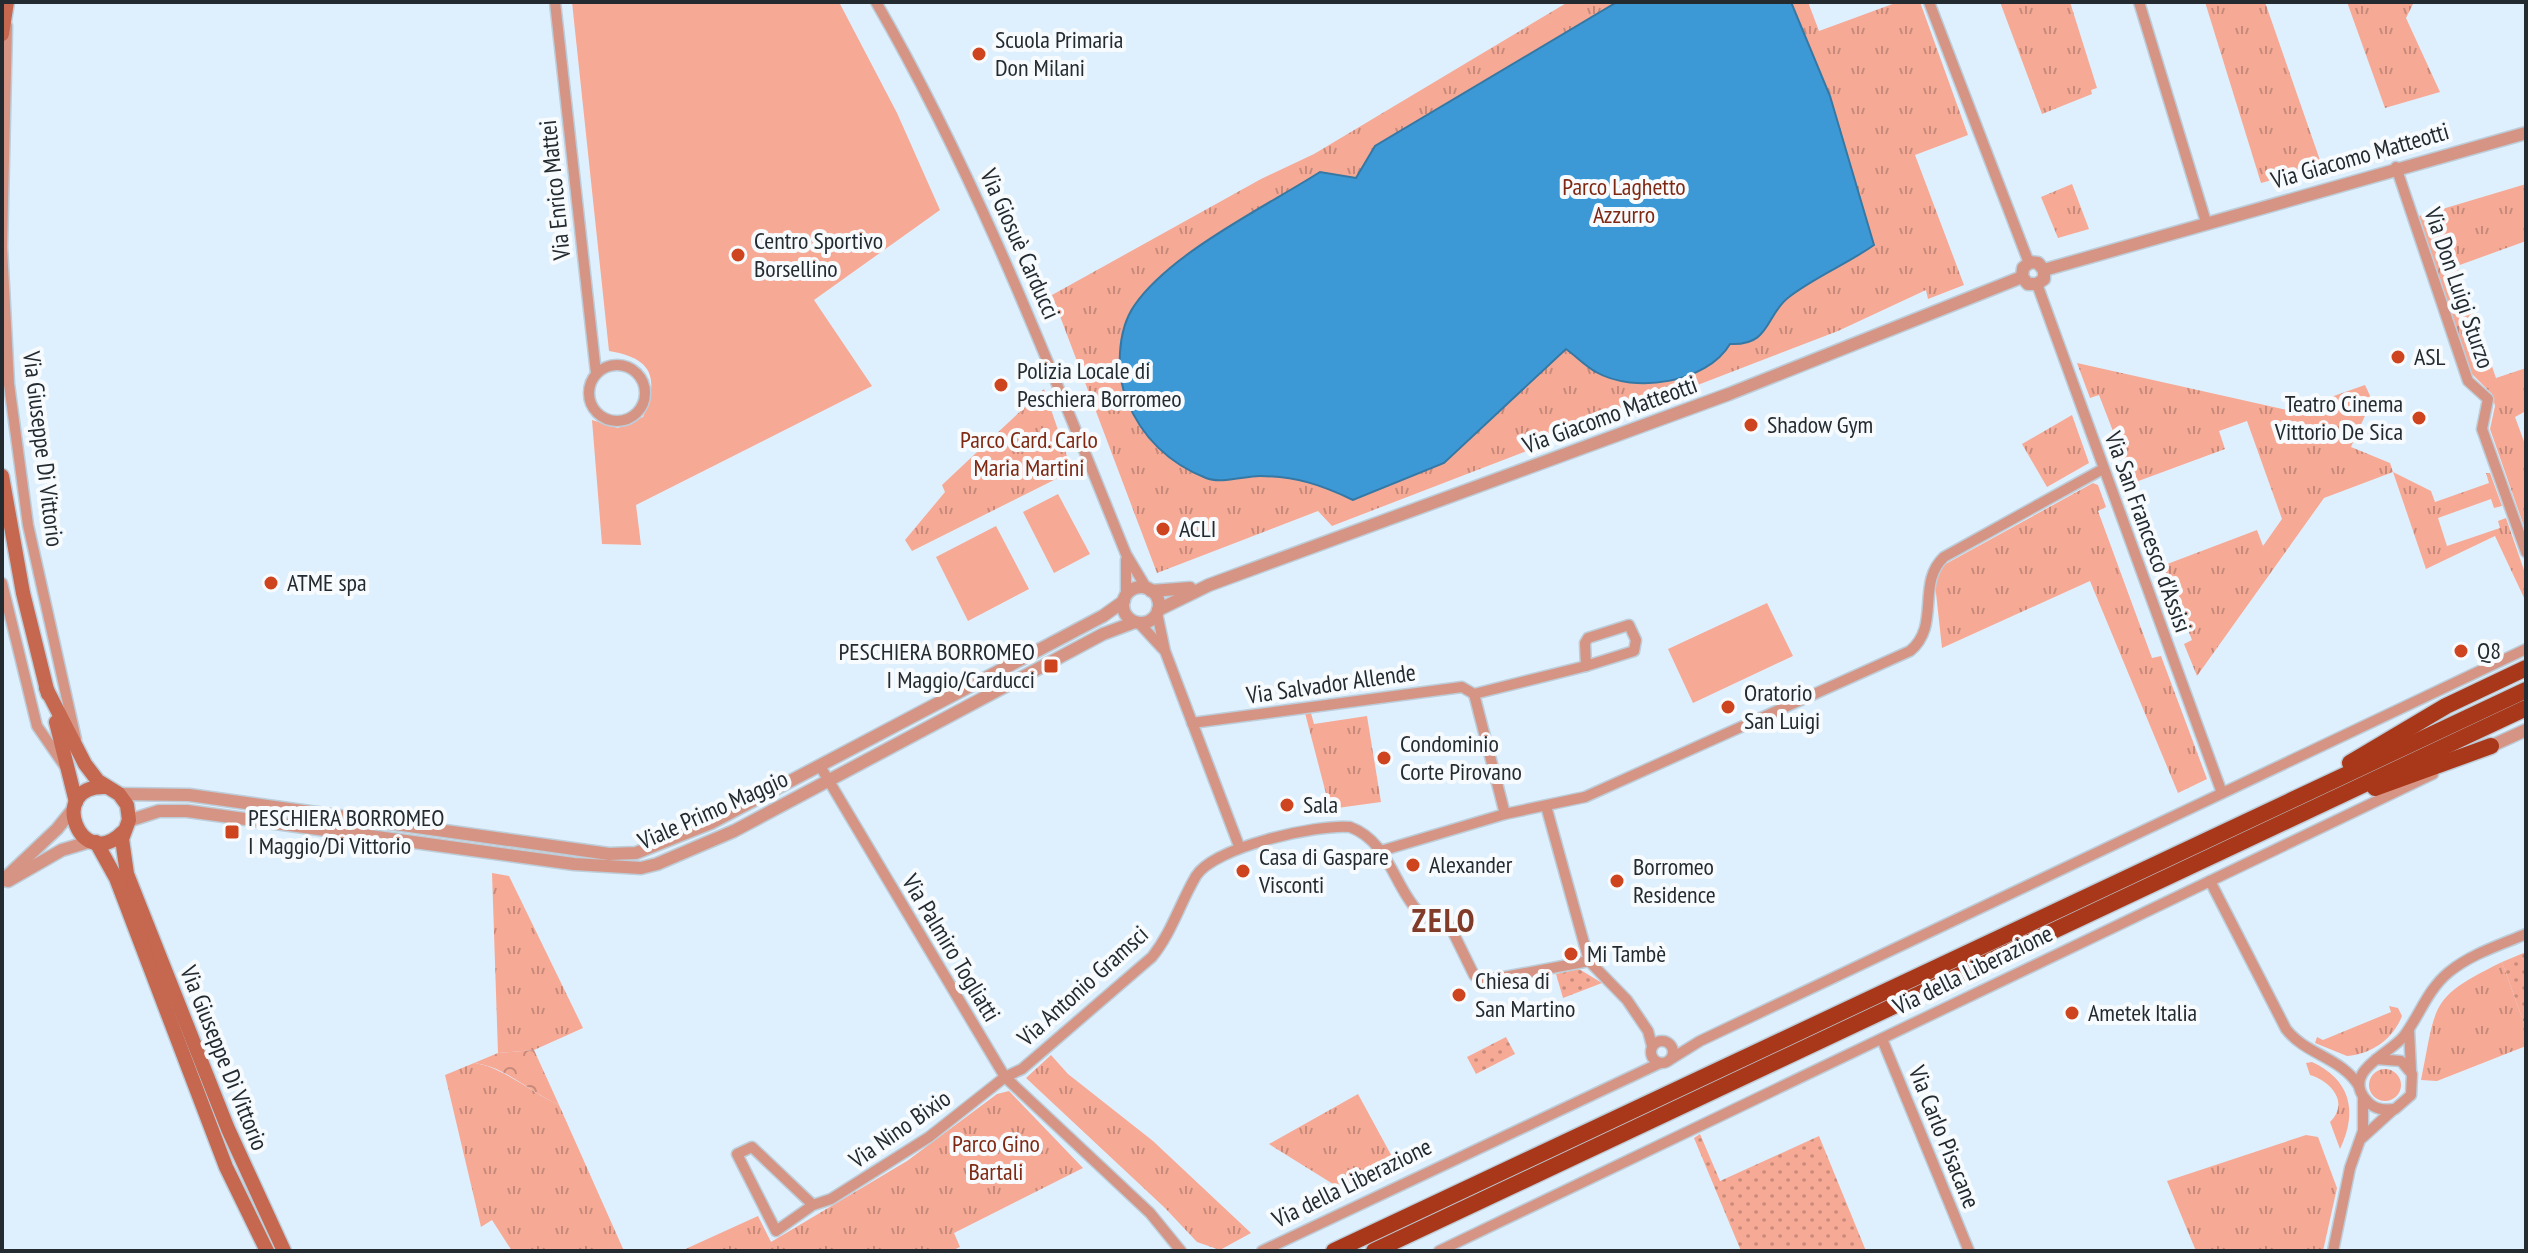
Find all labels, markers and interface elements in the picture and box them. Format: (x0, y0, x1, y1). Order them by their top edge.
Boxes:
place label: Scuola Primaria Don Milani (995, 24, 1123, 83)
marker: Scuola Primaria Don Milani (970, 45, 988, 63)
street label: Via Giacomo Matteotti (2266, 115, 2452, 196)
street label: Via Enrico Mattei (532, 119, 577, 262)
street label: Via Giosuè Carducci (973, 163, 1067, 324)
park label: Parco Laghetto Azzurro (1562, 171, 1686, 230)
street label: Via Don Luigi Sturzo (2417, 202, 2501, 372)
place label: Centro Sportivo Borsellino (754, 225, 883, 284)
marker: Centro Sportivo Borsellino (729, 246, 747, 264)
place label: ASL (2414, 341, 2446, 372)
marker: ASL (2389, 348, 2407, 366)
street label: Via Giuseppe Di Vittorio (16, 349, 71, 548)
place label: Polizia Locale di Peschiera Borromeo (1017, 355, 1182, 414)
street label: Via Giacomo Matteotti (1517, 369, 1701, 461)
marker: Polizia Locale di Peschiera Borromeo (992, 376, 1010, 394)
place label: Teatro Cinema Vittorio De Sica (2274, 388, 2403, 447)
place label: Shadow Gym (1767, 409, 1873, 440)
marker: Teatro Cinema Vittorio De Sica (2410, 409, 2428, 427)
marker: Shadow Gym (1742, 416, 1760, 434)
park label: Parco Card. Carlo Maria Martini (960, 424, 1098, 483)
street label: Via San Francesco d'Assisi (2097, 426, 2199, 636)
place label: ACLI (1179, 513, 1216, 544)
marker: ACLI (1154, 520, 1172, 538)
place label: ATME spa (287, 567, 367, 598)
marker: ATME spa (262, 574, 280, 592)
place label: Q8 (2477, 635, 2501, 666)
place label: PESCHIERA BORROMEO I Maggio/Carducci (838, 636, 1035, 695)
marker: Q8 (2452, 642, 2470, 660)
street label: Via Salvador Allende (1243, 656, 1417, 711)
marker: PESCHIERA BORROMEO I Maggio/Carducci (1042, 657, 1060, 675)
place label: Oratorio San Luigi (1744, 677, 1820, 736)
marker: Oratorio San Luigi (1719, 698, 1737, 716)
place label: Condominio Corte Pirovano (1400, 728, 1522, 787)
marker: Condominio Corte Pirovano (1375, 749, 1393, 767)
street label: Viale Primo Maggio (632, 763, 793, 857)
place label: Sala (1303, 789, 1338, 820)
marker: Sala (1278, 796, 1296, 814)
place label: PESCHIERA BORROMEO I Maggio/Di Vittorio (248, 802, 445, 861)
marker: PESCHIERA BORROMEO I Maggio/Di Vittorio (223, 823, 241, 841)
place label: Casa di Gaspare Visconti (1258, 841, 1389, 900)
place label: Alexander (1429, 849, 1513, 880)
place label: Borromeo Residence (1633, 851, 1716, 910)
marker: Alexander (1404, 856, 1422, 874)
marker: Casa di Gaspare Visconti (1234, 862, 1252, 880)
street label: Via Palmiro Togliatti (895, 868, 1008, 1027)
marker: Borromeo Residence (1608, 872, 1626, 890)
district label: ZELO (1412, 899, 1476, 941)
street label: Via della Liberazione (1887, 918, 2058, 1022)
street label: Via Antonio Gramsci (1010, 919, 1155, 1053)
place label: Mi Tambè (1587, 938, 1666, 969)
marker: Mi Tambè (1562, 945, 1580, 963)
street label: Via Giuseppe Di Vittorio (173, 960, 276, 1155)
place label: Chiesa di San Martino (1475, 965, 1575, 1024)
marker: Chiesa di San Martino (1450, 986, 1468, 1004)
place label: Ametek Italia (2088, 997, 2197, 1028)
marker: Ametek Italia (2063, 1004, 2081, 1022)
street label: Via Carlo Pisacane (1901, 1060, 1987, 1213)
street label: Via Nino Bixio (842, 1082, 957, 1175)
park label: Parco Gino Bartali (952, 1128, 1040, 1187)
street label: Via della Liberazione (1266, 1131, 1437, 1235)

